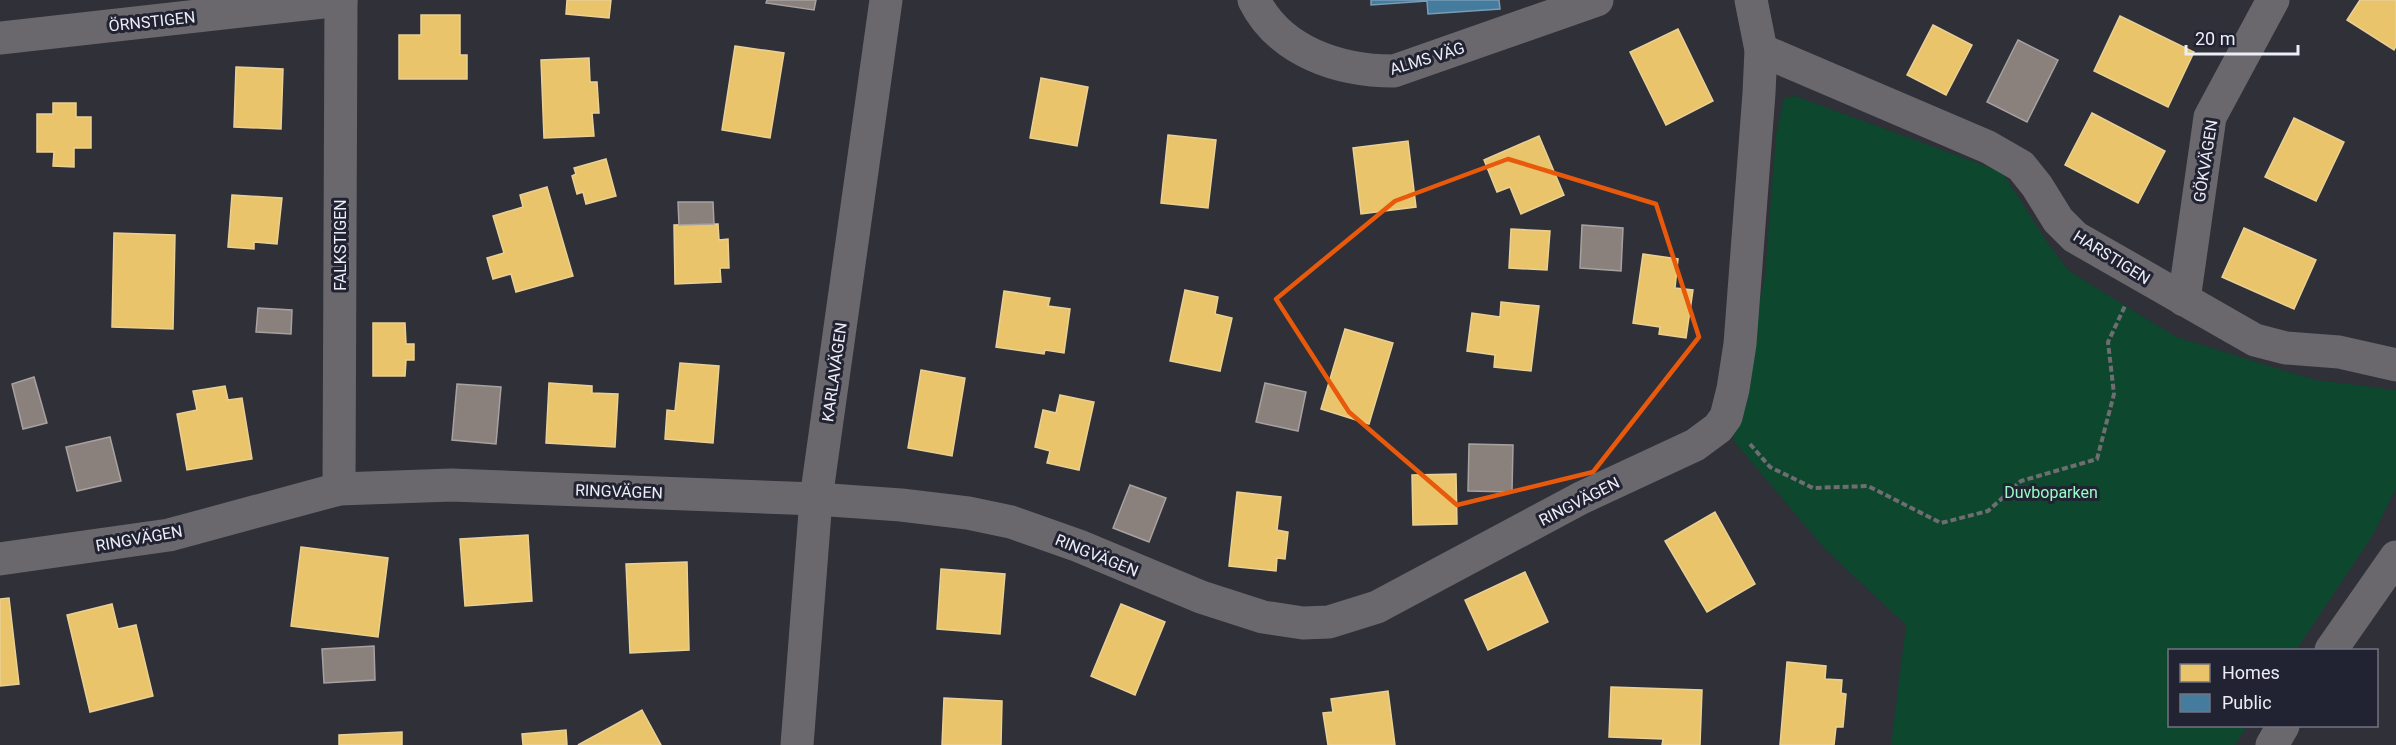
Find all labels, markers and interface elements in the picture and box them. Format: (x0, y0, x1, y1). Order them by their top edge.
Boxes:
street label: ÖRNSTIGEN (108, 7, 196, 35)
scale bar (2186, 18, 2298, 56)
text: 20 m (2195, 28, 2235, 49)
street label: ALMS VÄG (1387, 38, 1467, 79)
street label: GÖKVÄGEN (2190, 118, 2221, 204)
street label: FALKSTIGEN (331, 199, 350, 291)
street label: HARSTIGEN (2070, 226, 2154, 288)
street label: KARLAVÄGEN (818, 321, 851, 423)
street label: RINGVÄGEN (1536, 473, 1623, 530)
street label: RINGVÄGEN (575, 480, 663, 503)
park label: Duvboparken (2004, 483, 2098, 502)
street label: RINGVÄGEN (94, 522, 184, 555)
street label: RINGVÄGEN (1053, 530, 1141, 581)
legend (2168, 649, 2378, 727)
text: Homes (2222, 662, 2280, 683)
text: Public (2222, 692, 2272, 713)

